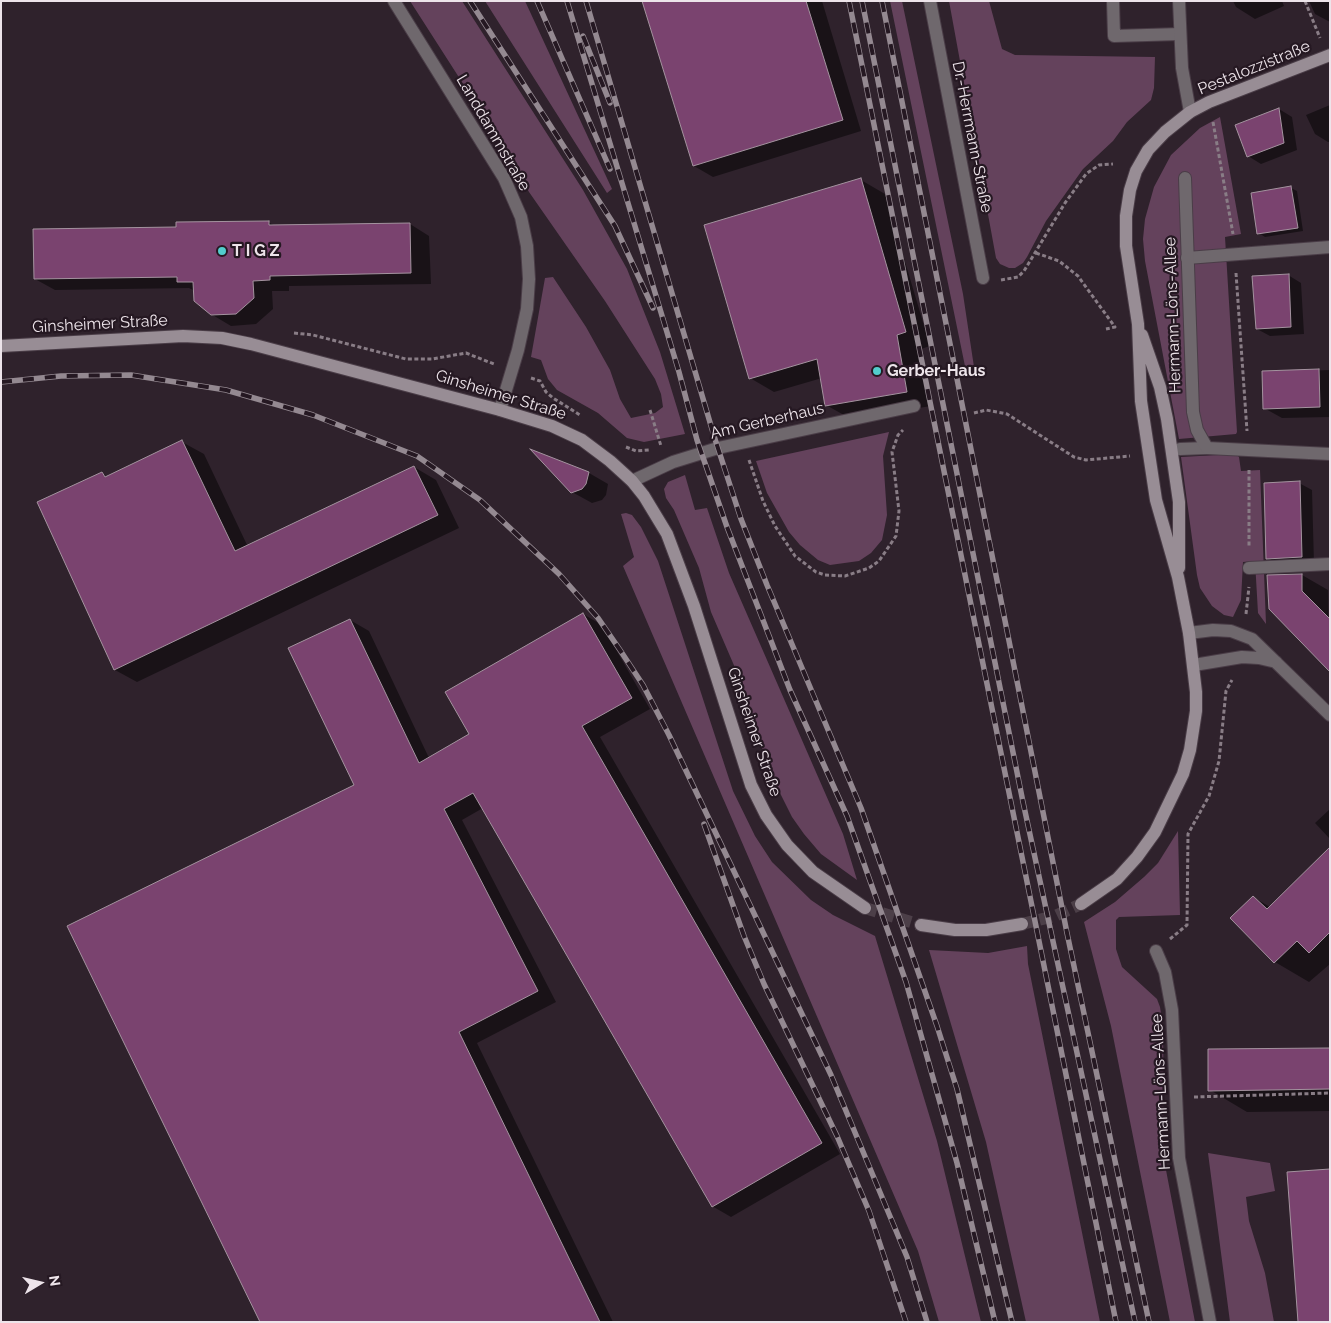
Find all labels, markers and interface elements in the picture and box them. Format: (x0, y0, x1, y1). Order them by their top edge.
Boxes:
street label: Pestalozzistraße (1195, 37, 1313, 99)
street label: Dr.-Herrmann-Straße (948, 60, 996, 214)
street label: Landdammstraße (452, 71, 534, 195)
street label: Hermann-Löns-Allee (1161, 237, 1185, 393)
place label: T I G Z (232, 241, 280, 261)
marker: T I G Z (216, 245, 228, 257)
street label: Ginsheimer Straße (32, 311, 168, 337)
place label: Gerber-Haus (887, 361, 985, 381)
marker: Gerber-Haus (871, 365, 883, 377)
street label: Ginsheimer Straße (433, 366, 569, 424)
street label: Am Gerberhaus (708, 399, 826, 443)
street label: Ginsheimer Straße (723, 665, 785, 799)
street label: Hermann-Löns-Allee (1147, 1013, 1175, 1171)
north arrow (15, 1258, 65, 1308)
text: N (46, 1274, 64, 1287)

